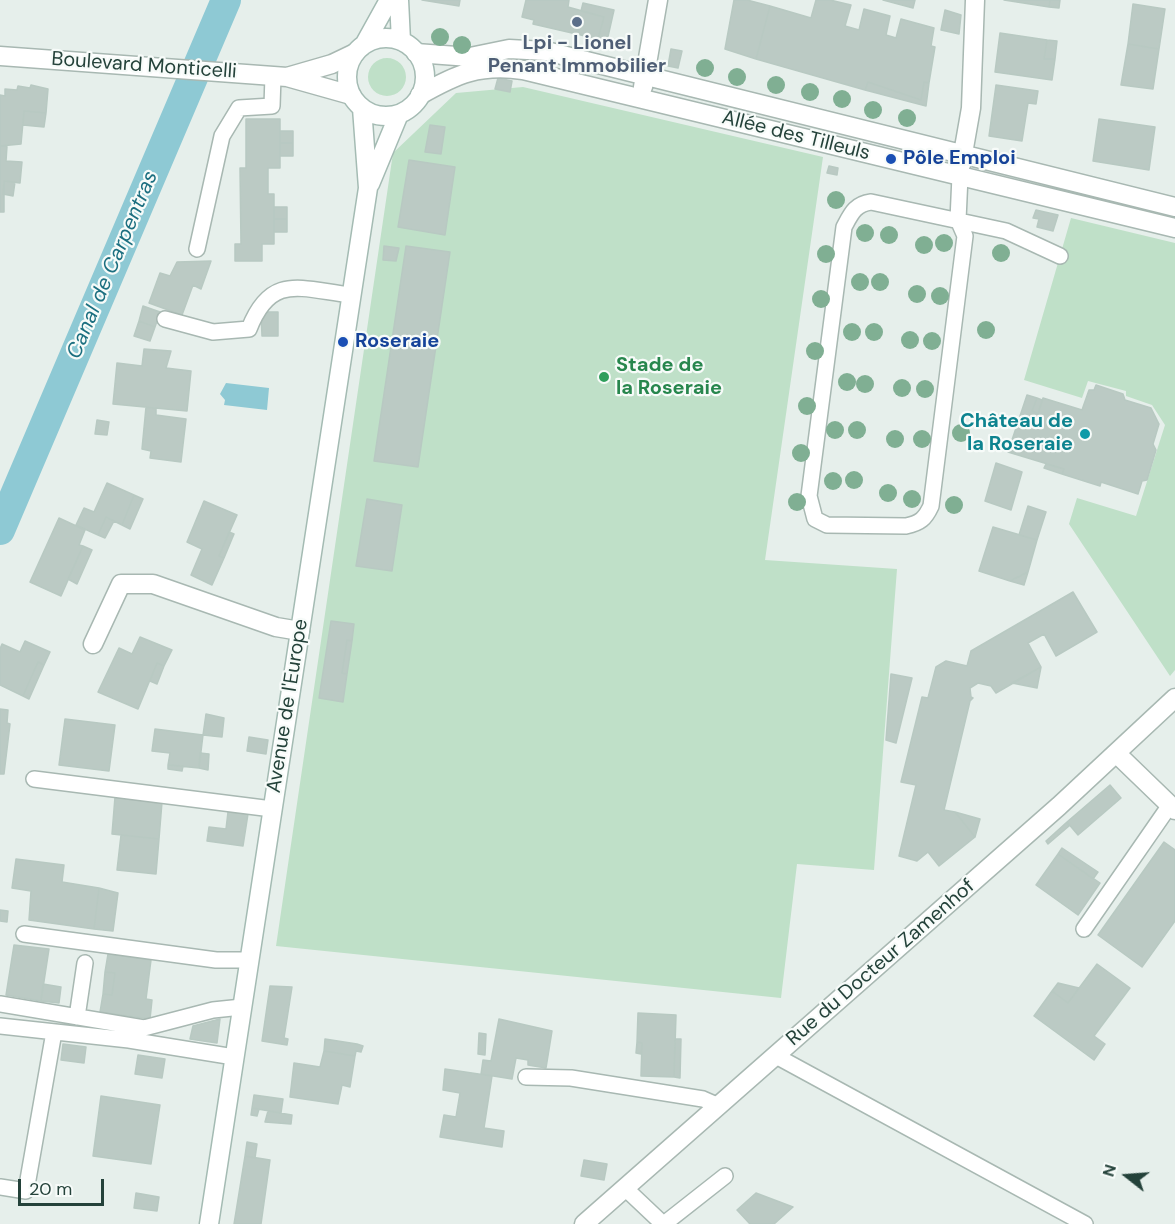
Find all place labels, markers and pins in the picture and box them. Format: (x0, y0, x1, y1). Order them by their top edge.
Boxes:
marker: Lpi - Lionel Penant Immobilier (570, 15, 584, 29)
place label: Lpi - Lionel Penant Immobilier (488, 32, 666, 79)
place label: Pôle Emploi (903, 147, 1016, 171)
marker: Pôle Emploi (884, 152, 898, 166)
place label: Roseraie (355, 330, 439, 354)
marker: Roseraie (336, 335, 350, 349)
place label: Stade de la Roseraie (616, 354, 722, 401)
marker: Stade de la Roseraie (597, 370, 611, 384)
place label: Château de la Roseraie (960, 410, 1073, 457)
marker: Château de la Roseraie (1078, 427, 1092, 441)

